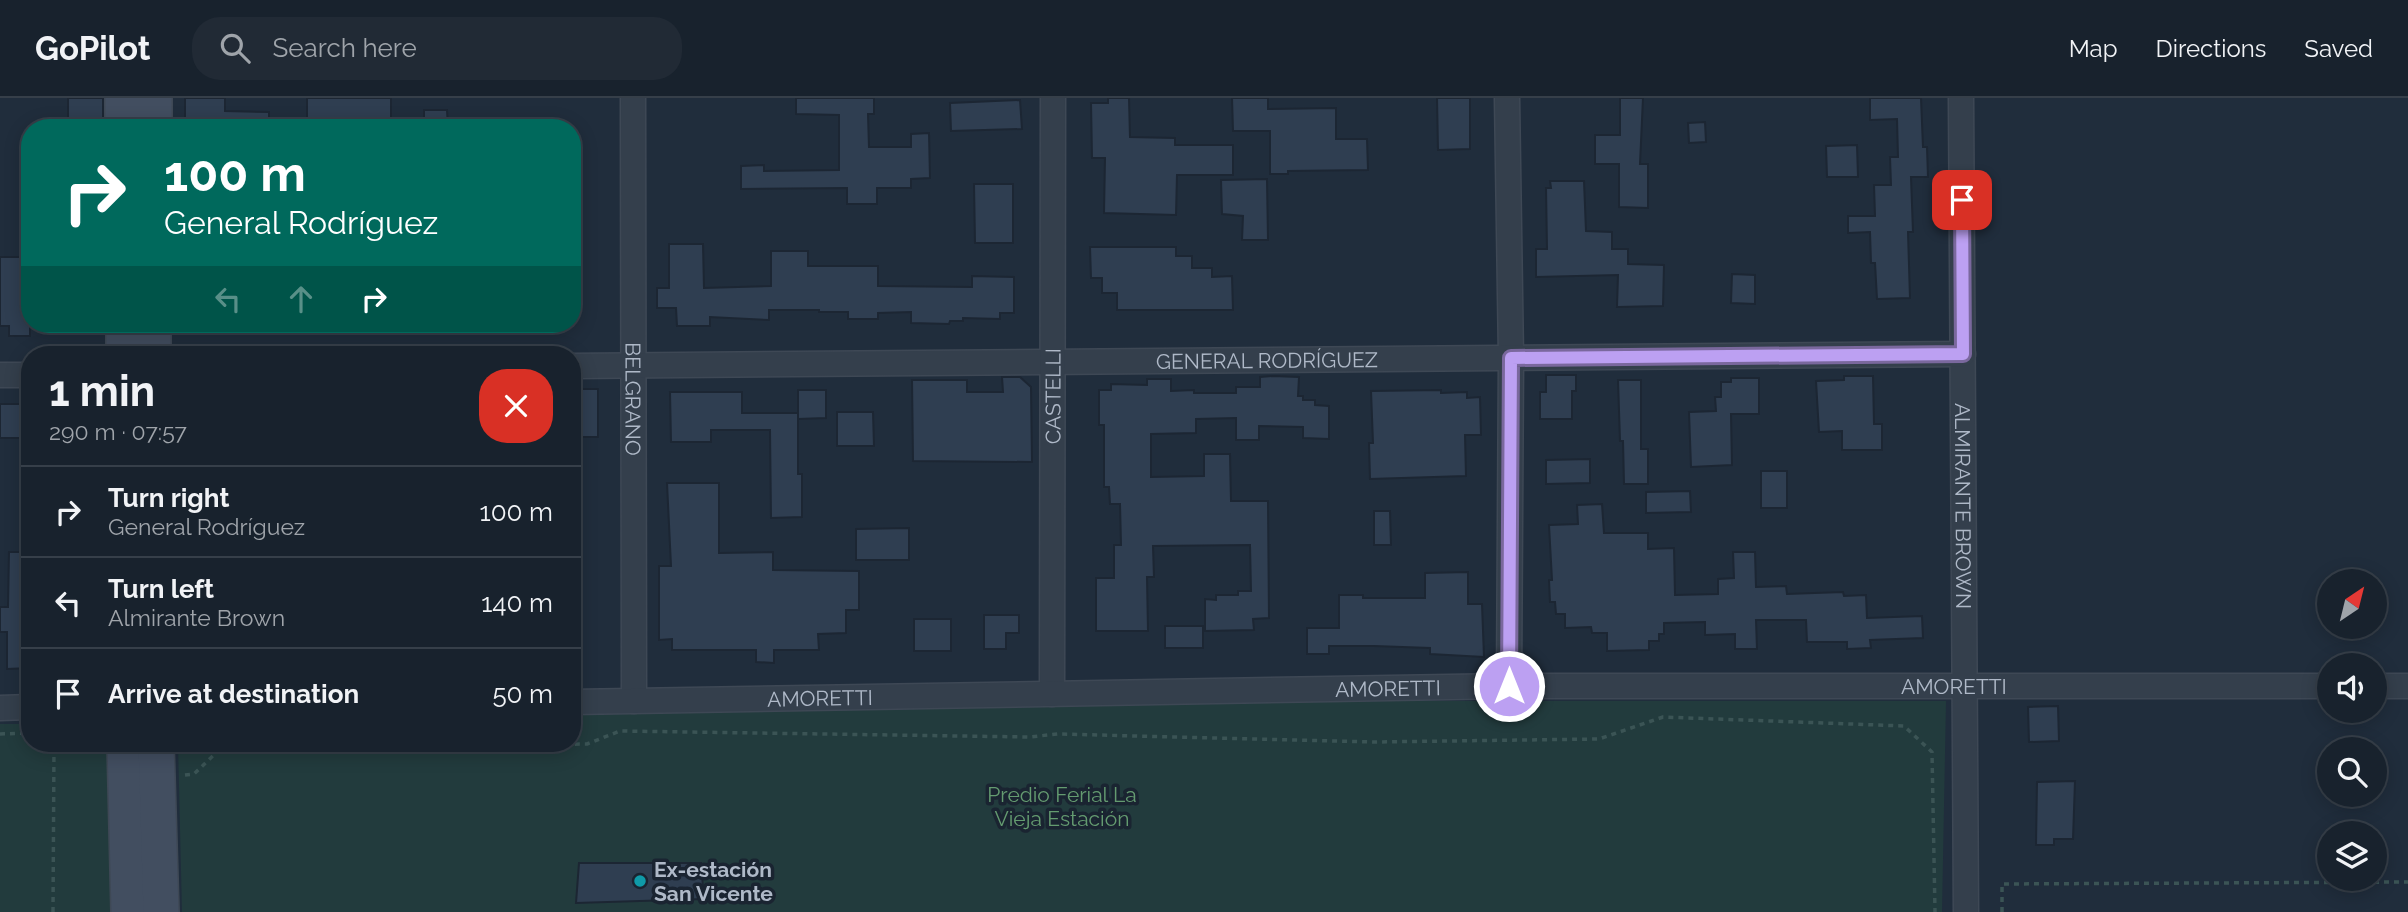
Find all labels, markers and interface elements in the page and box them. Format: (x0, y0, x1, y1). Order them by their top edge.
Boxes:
search box (192, 17, 682, 80)
text: GoPilot (35, 29, 150, 68)
icon: search (216, 29, 254, 67)
text: Search here (272, 33, 417, 63)
text: Map (2069, 34, 2118, 63)
text: Directions (2156, 34, 2266, 63)
text: Saved (2304, 34, 2373, 63)
text: 100 m (164, 145, 306, 202)
icon: right (49, 147, 140, 238)
pin (1932, 170, 1992, 230)
icon: arrive (1943, 181, 1981, 219)
text: General Rodríguez (164, 204, 438, 241)
icon: left (209, 280, 247, 318)
icon: ahead (282, 280, 320, 318)
icon: right (355, 280, 393, 318)
street label: BELGRANO (621, 342, 646, 456)
street label: GENERAL RODRÍGUEZ (1156, 347, 1378, 373)
street label: CASTELLI (1040, 348, 1065, 444)
text: 1 min (49, 367, 155, 416)
button: close (479, 369, 553, 443)
street label: ALMIRANTE BROWN (1950, 403, 1977, 609)
text: 290 m · 07:57 (49, 418, 187, 445)
text: Turn right (108, 483, 229, 513)
icon: right (49, 493, 87, 531)
text: 100 m (480, 497, 553, 527)
text: General Rodríguez (108, 513, 305, 540)
north arrow (2317, 569, 2387, 639)
map controls (2317, 569, 2387, 891)
text: Turn left (108, 574, 214, 604)
icon: left (49, 584, 87, 622)
text: 140 m (481, 588, 553, 618)
text: Almirante Brown (108, 604, 285, 631)
position arrow (1472, 649, 1546, 723)
button: sound (2317, 653, 2387, 723)
street label: AMORETTI (1901, 674, 2007, 699)
icon: arrive (49, 675, 87, 713)
street label: AMORETTI (1335, 675, 1441, 701)
text: Arrive at destination (108, 679, 359, 709)
text: 50 m (492, 679, 553, 709)
street label: AMORETTI (767, 684, 873, 711)
button: search (2317, 737, 2387, 807)
park label: Predio Ferial La Vieja Estación (987, 782, 1137, 831)
button: layers (2317, 821, 2387, 891)
place label: Ex-estación San Vicente (654, 857, 773, 906)
marker: Ex-estación San Vicente (632, 873, 648, 889)

